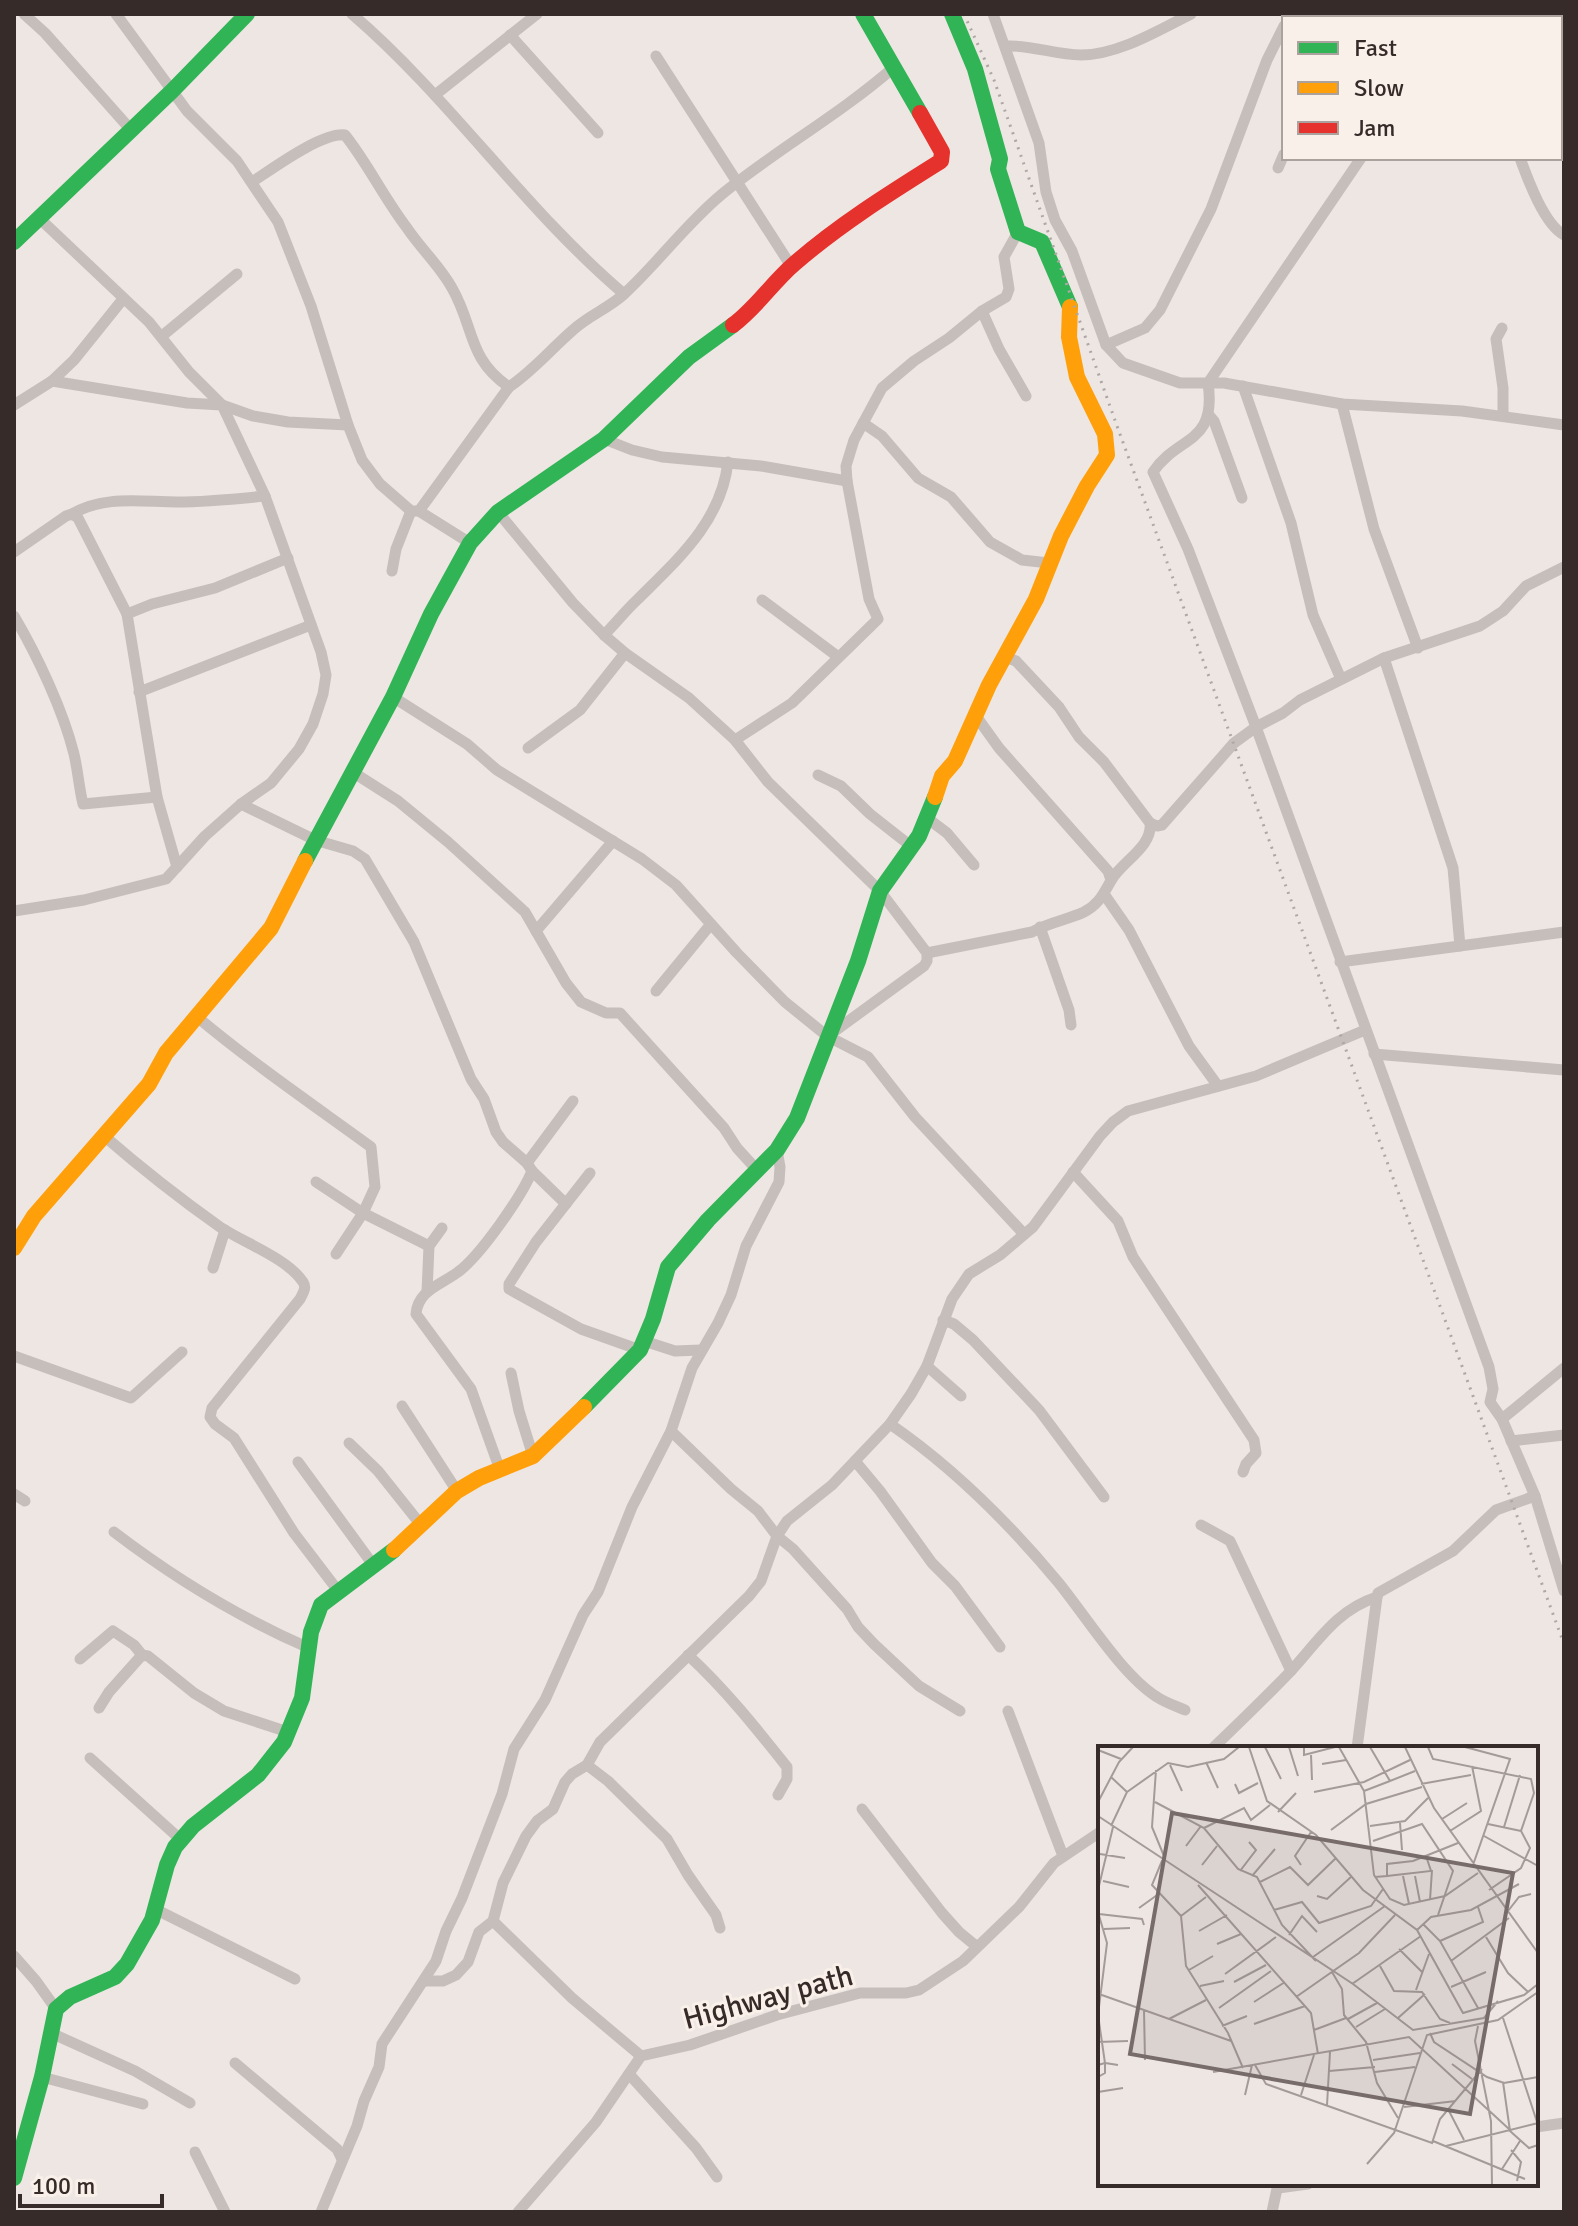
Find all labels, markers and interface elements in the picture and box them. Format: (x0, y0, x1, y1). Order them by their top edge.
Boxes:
legend (1282, 16, 1562, 160)
text: Fast (1354, 33, 1397, 63)
text: Slow (1354, 73, 1404, 103)
text: Jam (1354, 113, 1395, 143)
inset map (1098, 1746, 1538, 2186)
street label: Highway path (679, 1957, 857, 2038)
scale bar (20, 2158, 162, 2208)
text: 100 m (32, 2171, 95, 2201)

